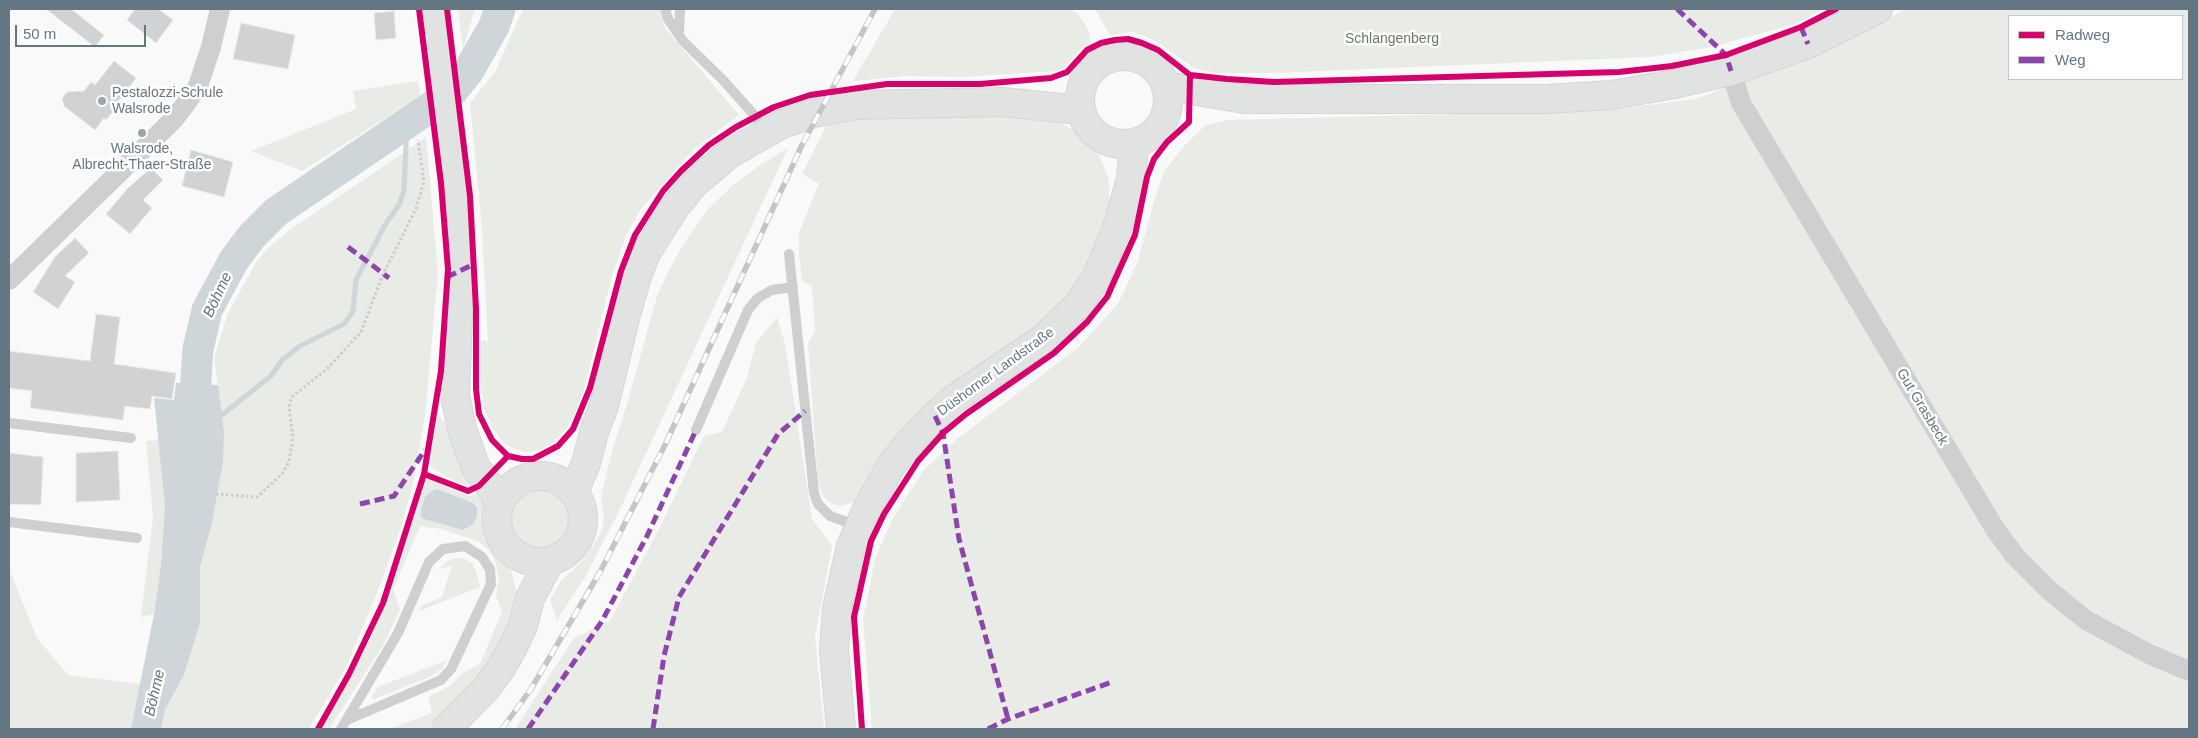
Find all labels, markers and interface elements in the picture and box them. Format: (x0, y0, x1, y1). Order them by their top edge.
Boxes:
scale bar (18, 15, 149, 47)
legend (2008, 15, 2183, 80)
text: 50 m (23, 25, 56, 42)
text: Radweg (2055, 26, 2110, 43)
park label: Schlangenberg (1345, 31, 1439, 47)
text: Weg (2055, 51, 2086, 68)
place label: Pestalozzi-Schule Walsrode (112, 85, 223, 118)
marker: Pestalozzi-Schule Walsrode (96, 95, 108, 107)
marker: Walsrode, Albrecht-Thaer-Straße (136, 127, 148, 139)
place label: Walsrode, Albrecht-Thaer-Straße (72, 141, 212, 174)
water label: Böhme (200, 270, 236, 320)
street label: Düshorner Landstraße (934, 324, 1058, 420)
street label: Gut Grasbeck (1893, 366, 1951, 448)
water label: Böhme (141, 668, 169, 718)

